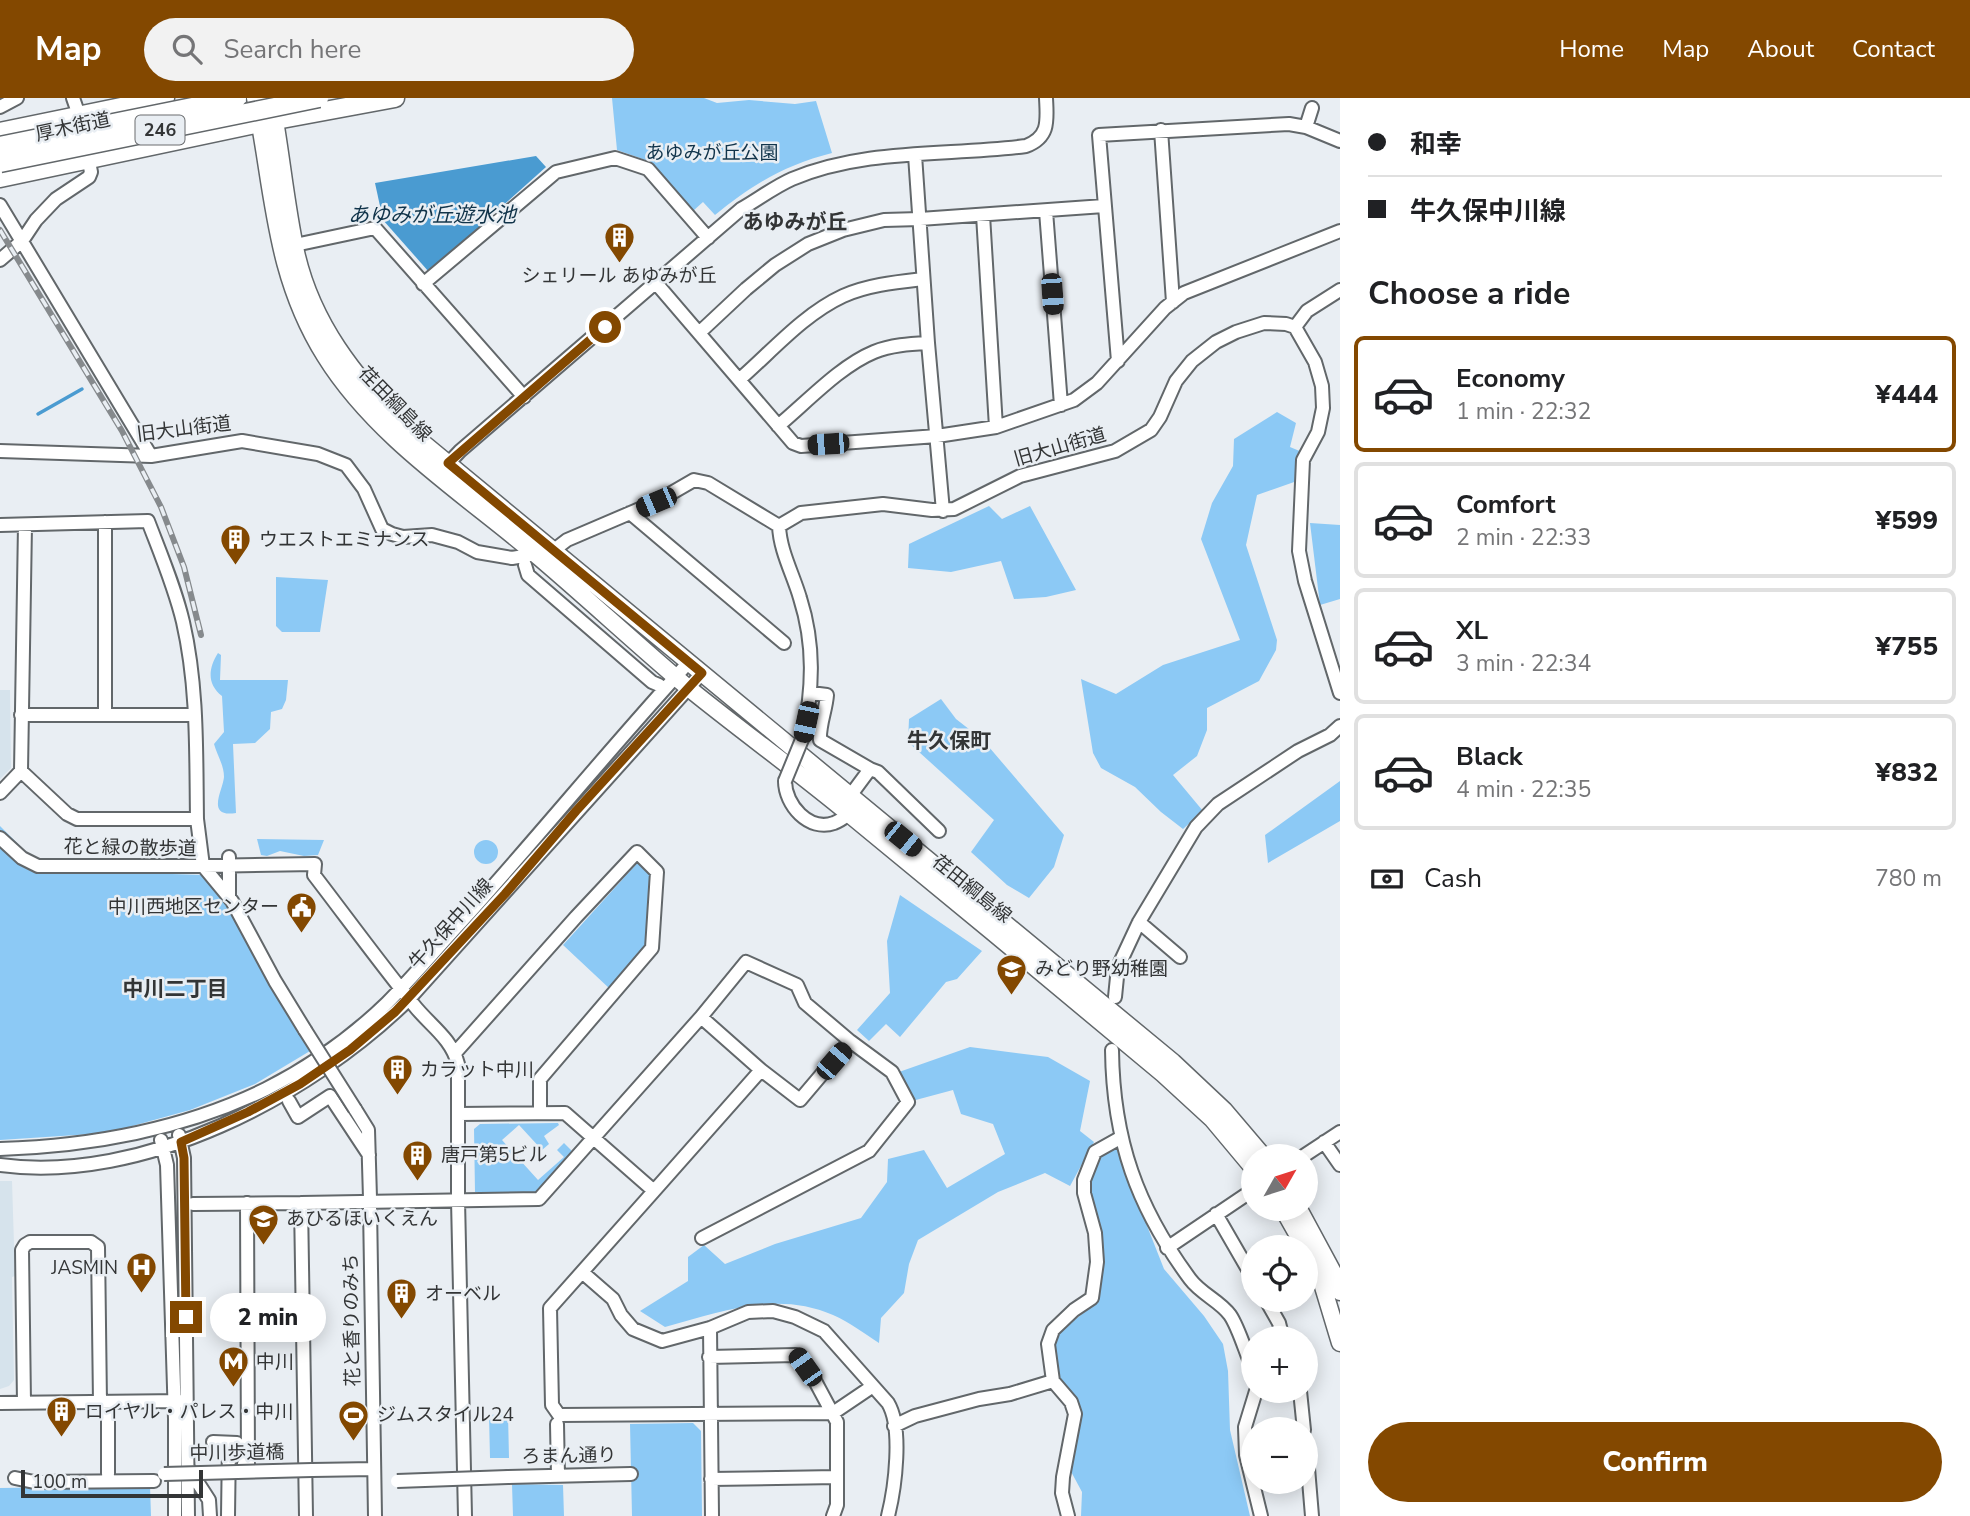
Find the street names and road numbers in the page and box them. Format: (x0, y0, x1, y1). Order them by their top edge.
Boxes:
street label: 厚木街道 (33, 106, 113, 148)
road number: 246 (136, 115, 184, 144)
street label: 荏田綱島線 (353, 361, 437, 447)
street label: 旧大山街道 (135, 410, 233, 448)
street label: 旧大山街道 (1011, 421, 1109, 473)
street label: 花と緑の散歩道 (63, 834, 197, 862)
street label: 荏田綱島線 (927, 849, 1017, 929)
street label: 牛久保中川線 (403, 873, 499, 975)
street label: 花と香りのみち (338, 1253, 366, 1387)
street label: 中川歩道橋 (189, 1439, 285, 1467)
street label: ろまん通り (521, 1442, 617, 1470)

